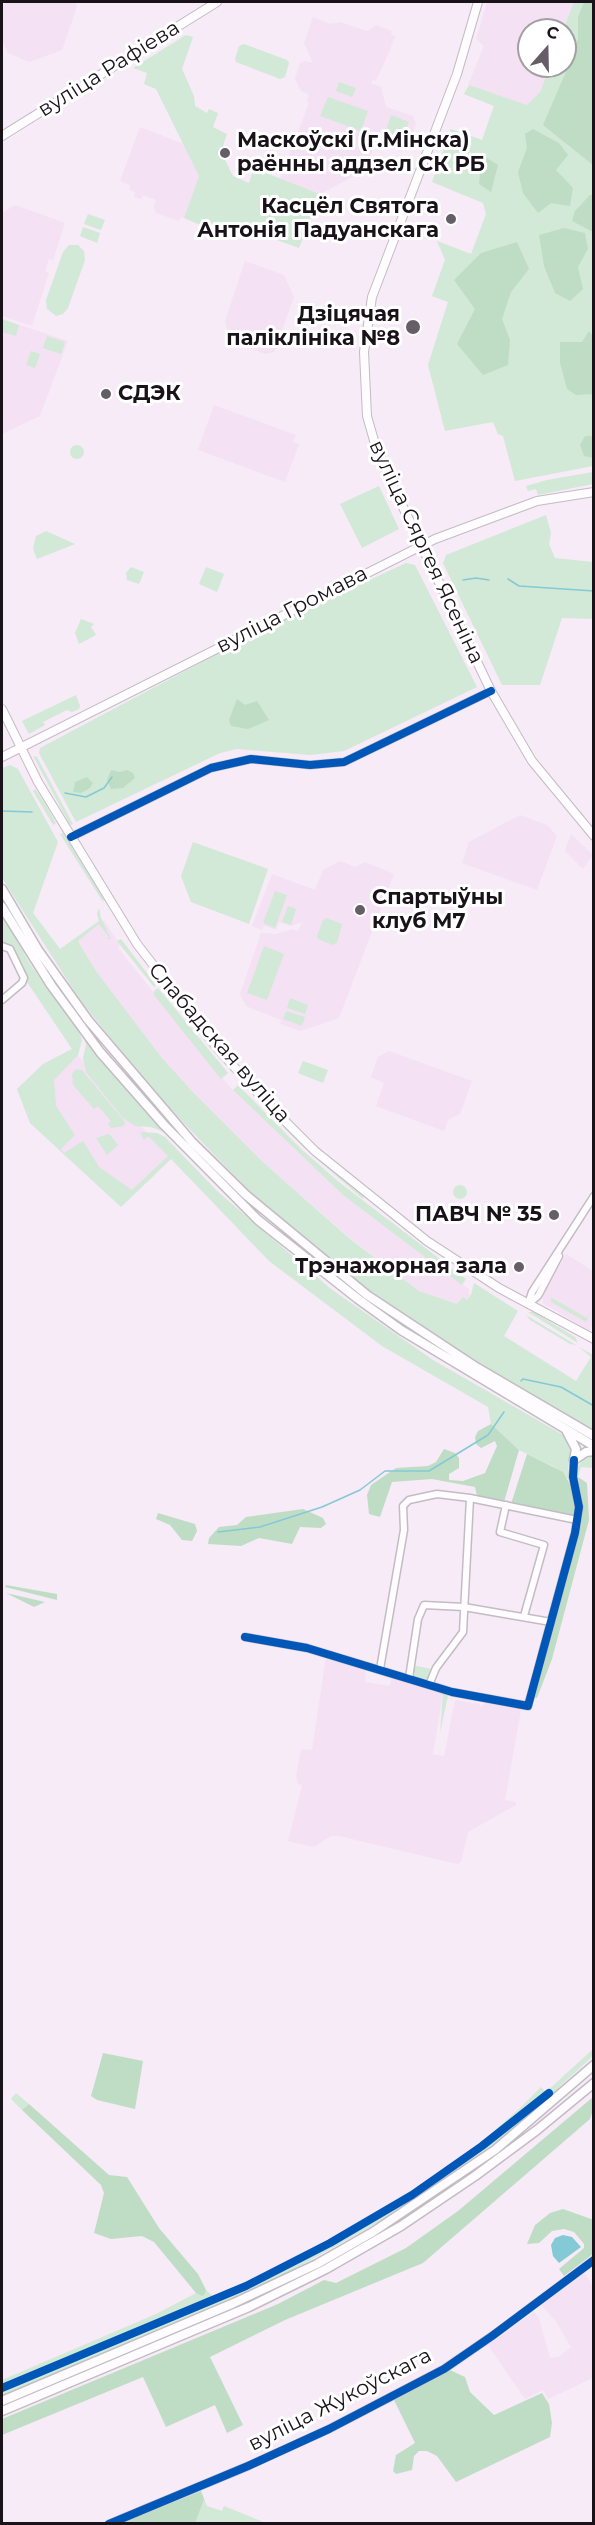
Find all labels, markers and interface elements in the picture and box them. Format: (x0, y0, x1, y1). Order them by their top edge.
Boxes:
street label: вуліца Рафіева (34, 15, 184, 123)
north arrow (517, 18, 577, 78)
text: С (544, 22, 561, 43)
place label: Маскоўскі (г.Мінска) раённы аддзел СК РБ (237, 128, 485, 178)
marker: Маскоўскі (г.Мінска) раённы аддзел СК РБ (218, 146, 232, 160)
place label: Касцёл Святога Антонія Падуанскага (197, 194, 439, 244)
marker: Касцёл Святога Антонія Падуанскага (444, 212, 458, 226)
place label: Дзіцячая паліклініка №8 (226, 302, 400, 352)
marker: Дзіцячая паліклініка №8 (404, 318, 422, 336)
place label: СДЭК (118, 381, 181, 407)
marker: СДЭК (99, 387, 113, 401)
street label: вуліца Сяргея Ясеніна (363, 436, 489, 668)
street label: вуліца Громава (212, 561, 372, 659)
place label: Спартыўны клуб М7 (372, 885, 503, 935)
marker: Спартыўны клуб М7 (353, 903, 367, 917)
street label: Слабадская вуліца (143, 958, 295, 1128)
place label: ПАВЧ № 35 (415, 1202, 542, 1228)
marker: ПАВЧ № 35 (547, 1208, 561, 1222)
place label: Трэнажорная зала (295, 1254, 507, 1280)
marker: Трэнажорная зала (512, 1260, 526, 1274)
street label: вуліца Жукоўскага (244, 2343, 436, 2457)

